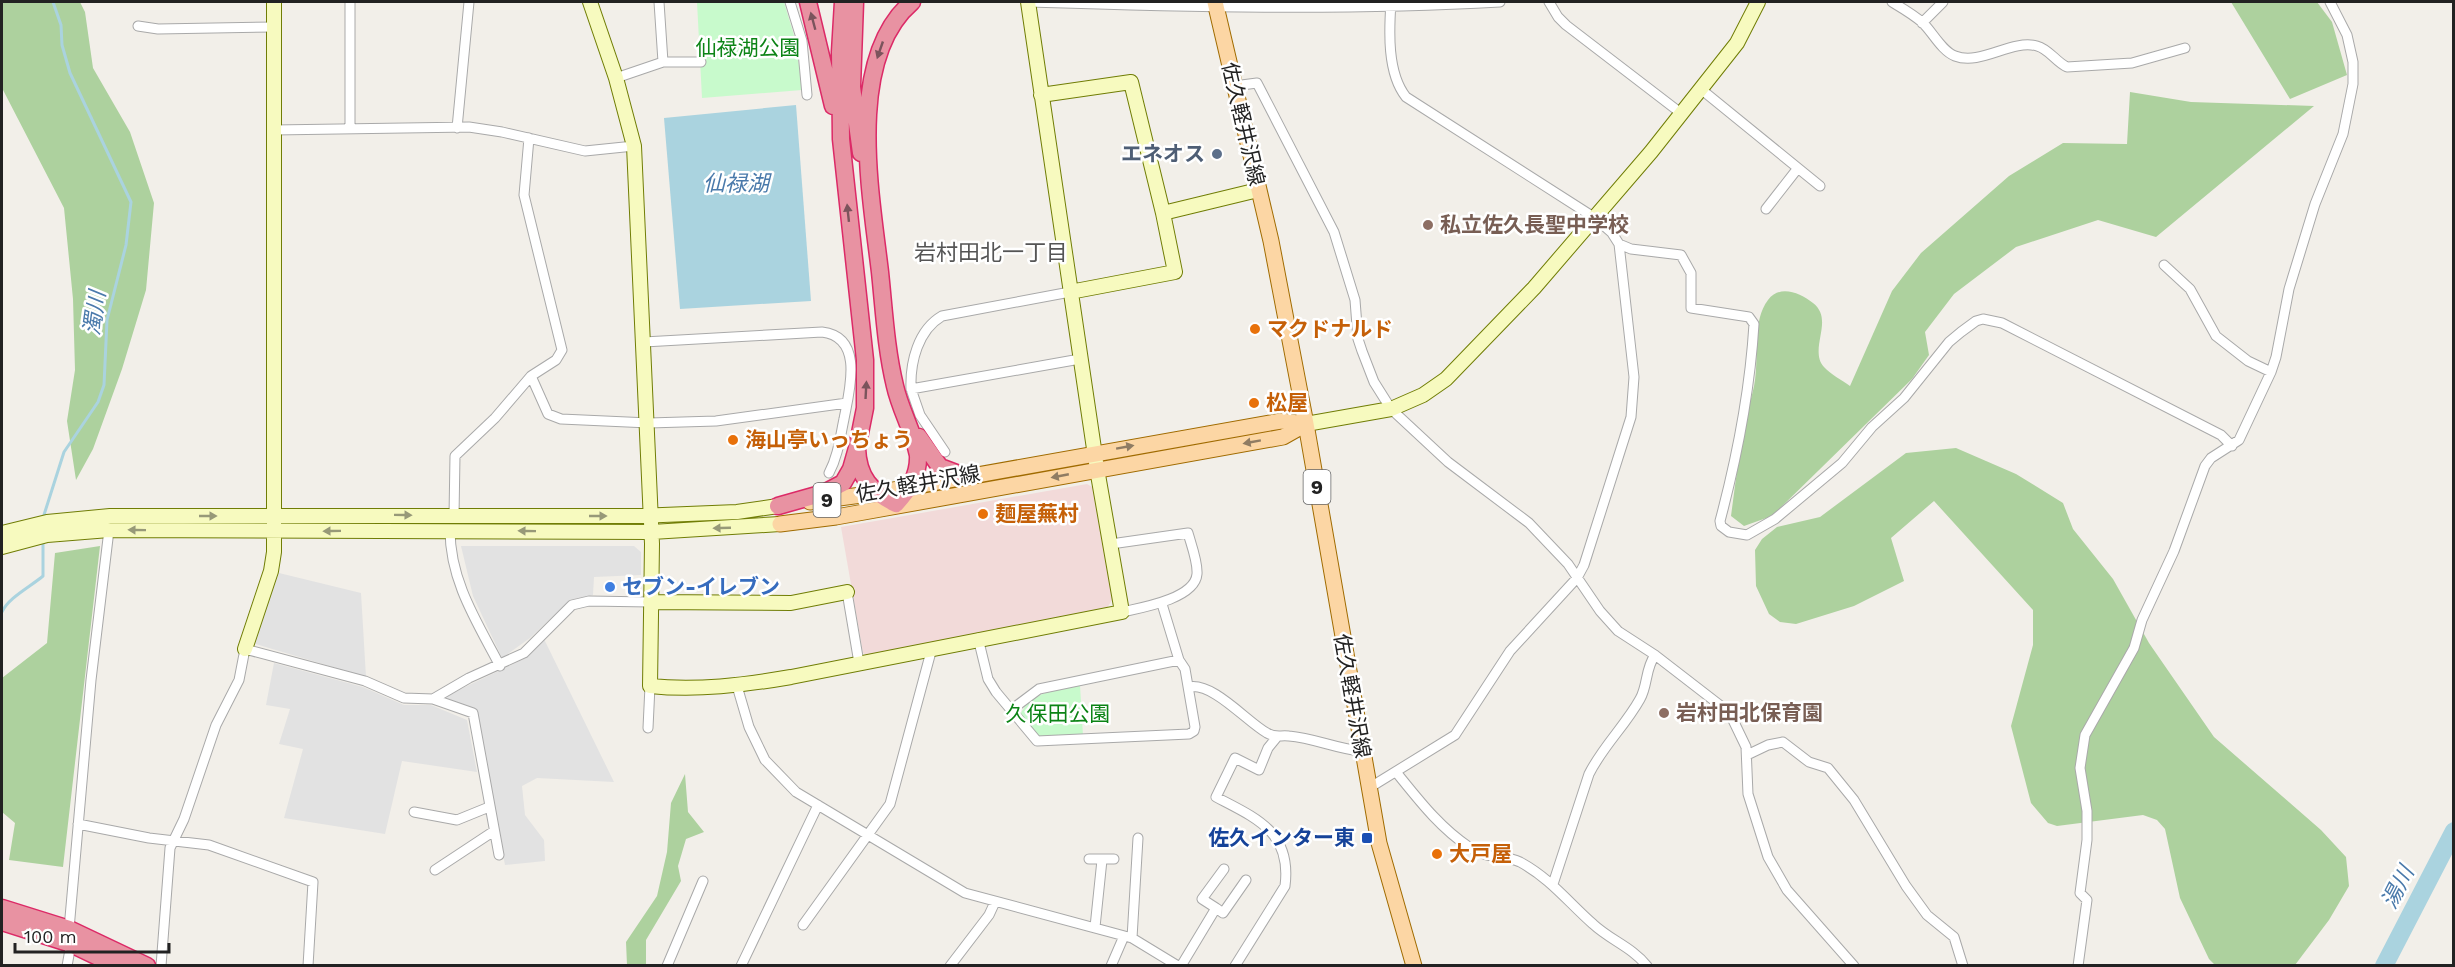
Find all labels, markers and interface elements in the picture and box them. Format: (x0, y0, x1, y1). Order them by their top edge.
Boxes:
one-way arrow (808, 12, 817, 30)
park label: 仙禄湖公園 (696, 35, 801, 60)
one-way arrow (875, 41, 885, 59)
street label: 佐久軽井沢線 (1217, 60, 1270, 188)
place label: エネオス (1121, 141, 1205, 166)
marker: エネオス (1210, 147, 1224, 161)
water label: 仙禄湖 (703, 171, 772, 196)
one-way arrow (843, 204, 853, 223)
place label: 私立佐久長聖中学校 (1440, 212, 1629, 237)
marker: 私立佐久長聖中学校 (1421, 218, 1435, 232)
district label: 岩村田北一丁目 (914, 240, 1068, 265)
water label: 濁川 (79, 288, 110, 337)
place label: マクドナルド (1267, 316, 1393, 341)
marker: マクドナルド (1248, 322, 1262, 336)
one-way arrow (861, 381, 871, 400)
place label: 松屋 (1266, 390, 1308, 415)
marker: 松屋 (1247, 396, 1261, 410)
place label: 海山亭いっちょう (745, 427, 913, 452)
marker: 海山亭いっちょう (726, 433, 740, 447)
one-way arrow (1242, 438, 1261, 447)
one-way arrow (1116, 443, 1135, 452)
street label: 佐久軽井沢線 (854, 460, 982, 507)
road number: 9 (1304, 470, 1330, 504)
one-way arrow (1050, 472, 1069, 481)
road number: 9 (814, 483, 840, 517)
place label: 麺屋蕪村 (995, 501, 1079, 526)
marker: 麺屋蕪村 (976, 507, 990, 521)
one-way arrow (198, 511, 217, 521)
one-way arrow (393, 511, 412, 520)
one-way arrow (588, 511, 607, 521)
one-way arrow (712, 524, 731, 533)
one-way arrow (127, 525, 146, 535)
one-way arrow (322, 526, 341, 536)
one-way arrow (517, 526, 536, 536)
place label: セブン-イレブン (622, 574, 780, 599)
marker: セブン-イレブン (603, 580, 617, 594)
street label: 佐久軽井沢線 (1329, 632, 1376, 760)
place label: 岩村田北保育園 (1676, 700, 1823, 725)
park label: 久保田公園 (1006, 701, 1111, 726)
marker: 岩村田北保育園 (1657, 706, 1671, 720)
place label: 佐久インター東 (1208, 825, 1355, 850)
marker: 佐久インター東 (1360, 831, 1374, 845)
place label: 大戸屋 (1449, 841, 1512, 866)
marker: 大戸屋 (1430, 847, 1444, 861)
water label: 湯川 (2376, 860, 2419, 913)
scale bar (15, 916, 170, 954)
text: 100 m (24, 926, 77, 947)

